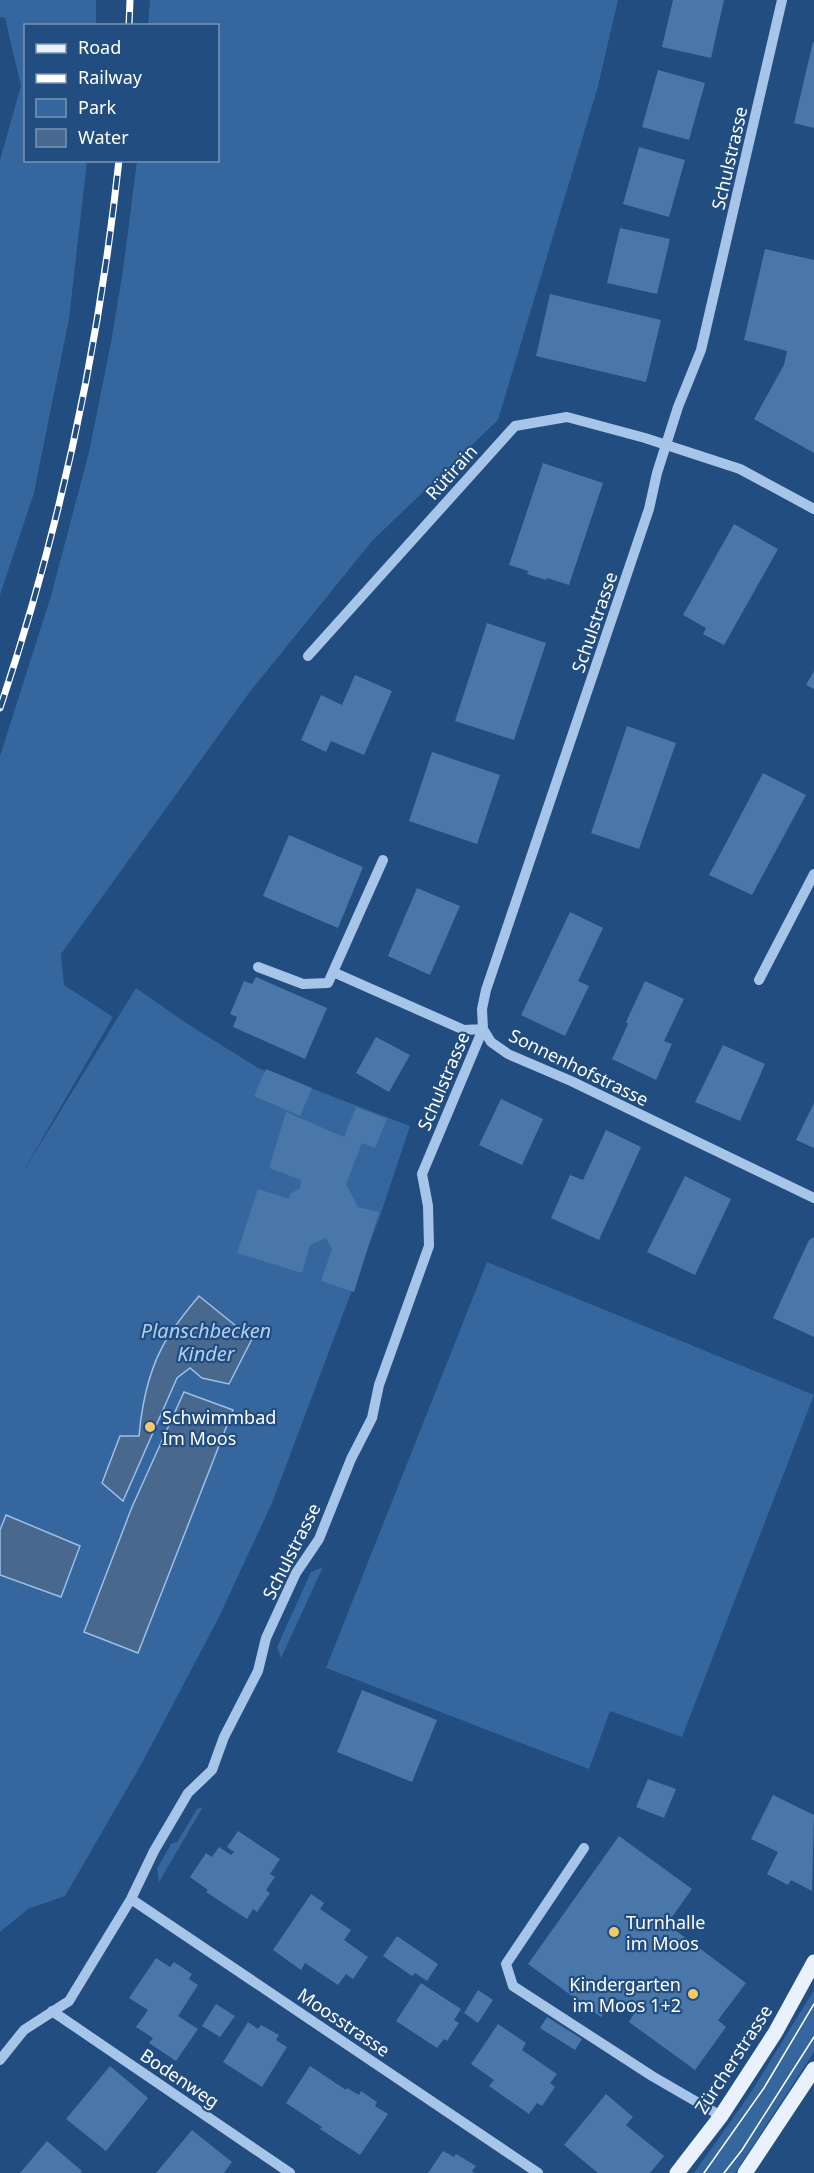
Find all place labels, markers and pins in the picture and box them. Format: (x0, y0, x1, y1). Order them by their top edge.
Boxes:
place label: Schwimmbad Im Moos (162, 1405, 276, 1450)
marker: Schwimmbad Im Moos (143, 1420, 157, 1434)
place label: Turnhalle im Moos (626, 1910, 705, 1955)
marker: Turnhalle im Moos (607, 1925, 621, 1939)
place label: Kindergarten im Moos 1+2 (569, 1972, 681, 2017)
marker: Kindergarten im Moos 1+2 (686, 1987, 700, 2001)

